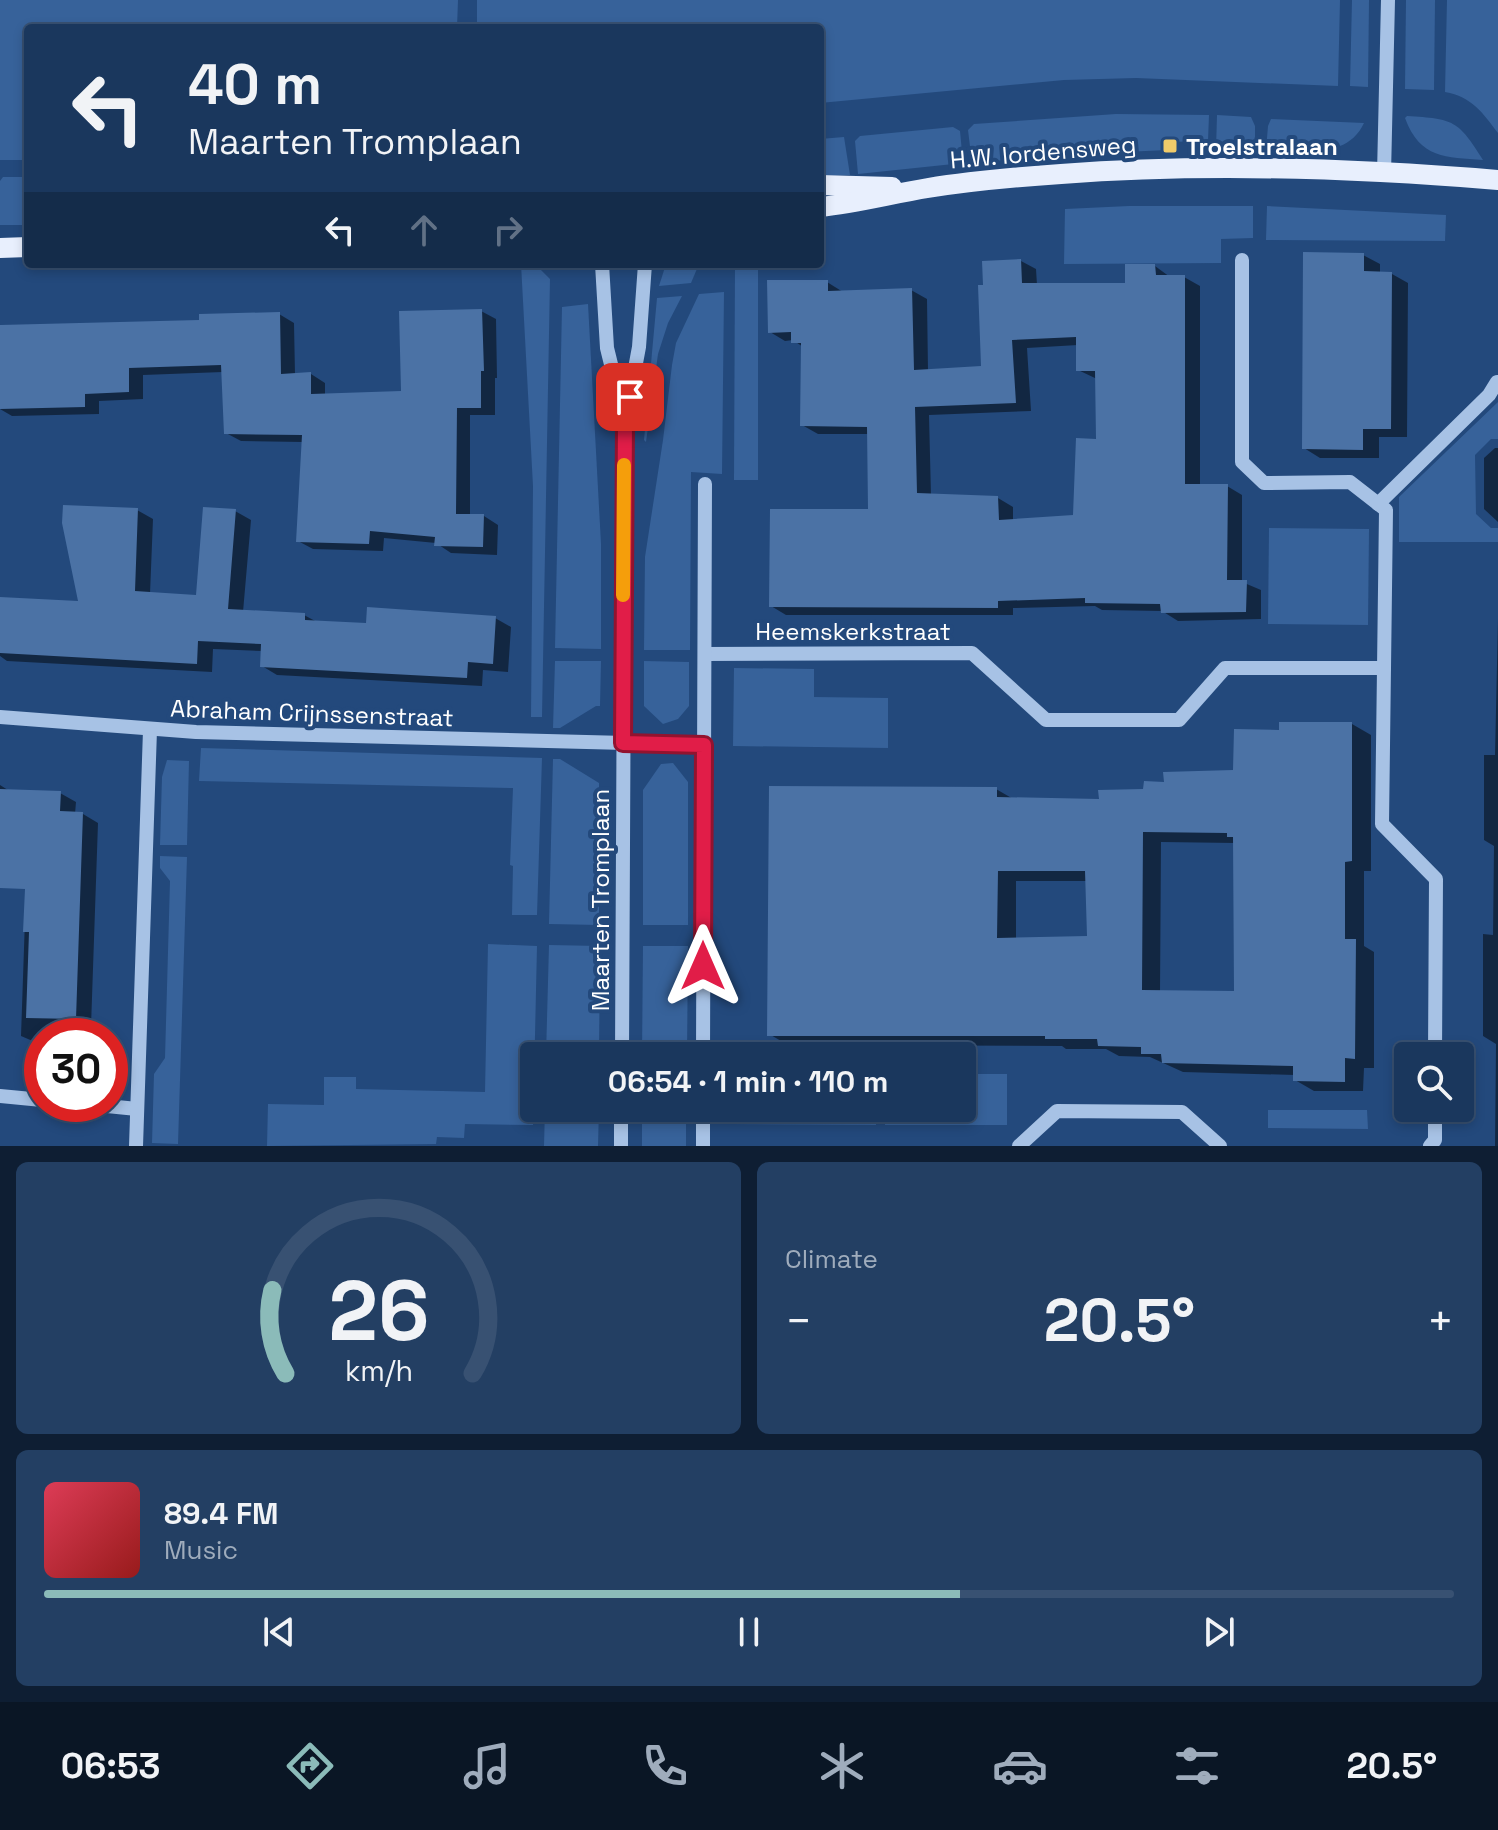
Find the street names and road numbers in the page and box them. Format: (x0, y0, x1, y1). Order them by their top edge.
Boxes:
street label: H.W. Iordensweg (949, 128, 1137, 176)
street label: Heemskerkstraat (755, 616, 951, 647)
street label: Abraham Crijnssenstraat (170, 693, 454, 733)
street label: Maarten Tromplaan (585, 789, 616, 1011)

